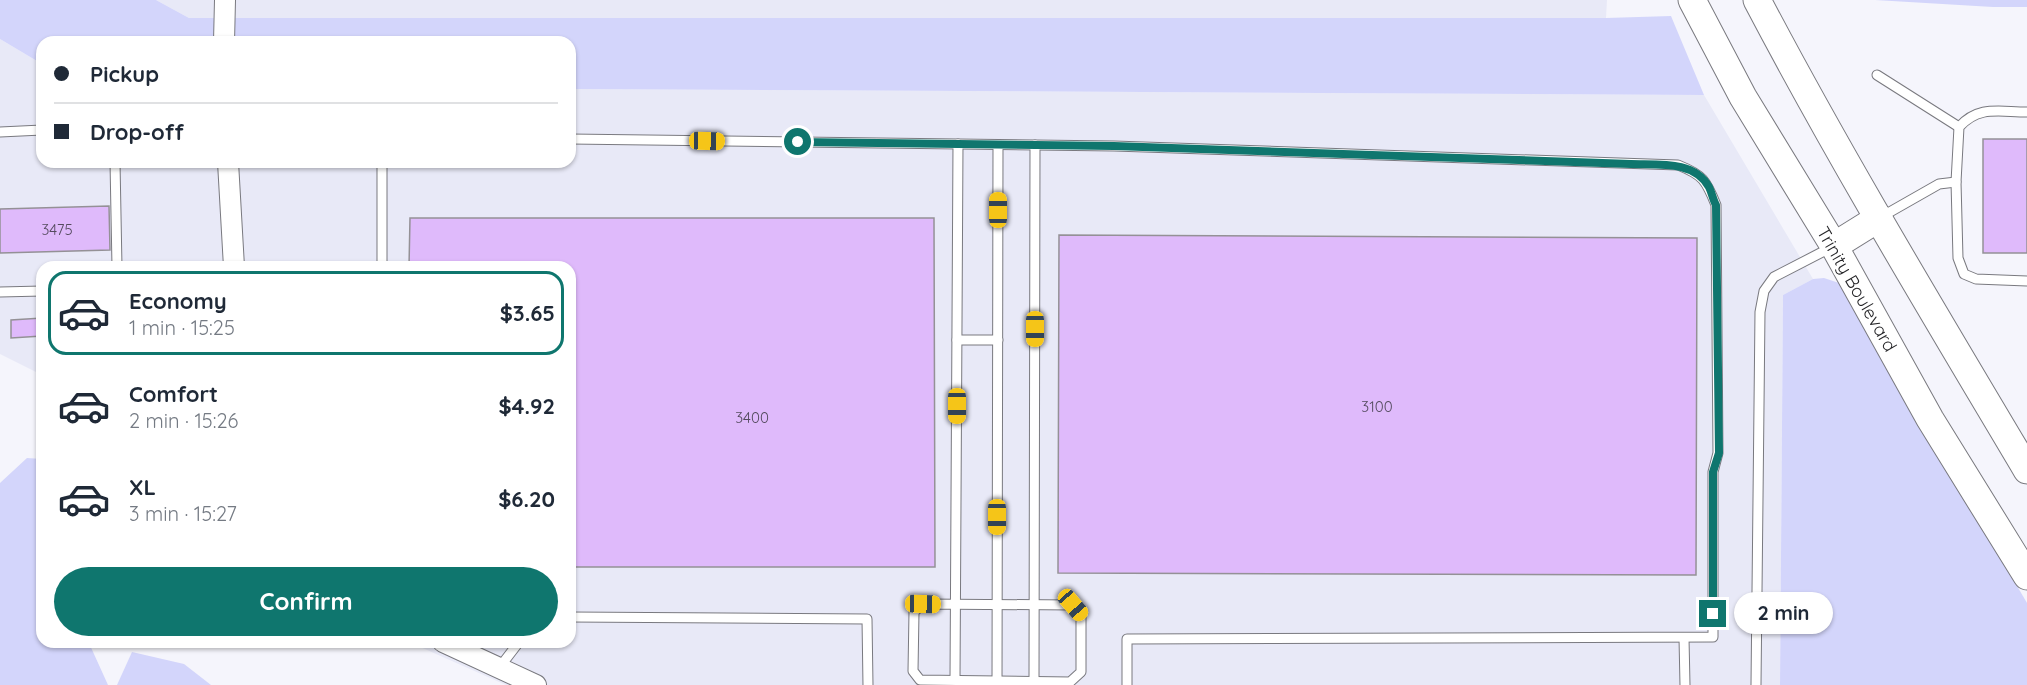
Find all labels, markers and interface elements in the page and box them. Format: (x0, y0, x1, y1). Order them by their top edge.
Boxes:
text: Pickup (90, 60, 159, 88)
text: Drop-off (90, 118, 184, 146)
route start (784, 128, 811, 155)
car (689, 132, 725, 150)
car (989, 192, 1007, 228)
house number: 3475 (41, 220, 73, 239)
street label: Trinity Boulevard (1812, 222, 1902, 356)
icon: car (57, 286, 111, 340)
text: Economy (129, 287, 227, 315)
text: $3.65 (500, 299, 555, 327)
car (1026, 311, 1044, 347)
text: 1 min · 15:25 (129, 315, 235, 340)
icon: car (57, 379, 111, 433)
text: Comfort (129, 380, 218, 408)
car (948, 388, 966, 424)
text: $4.92 (498, 392, 555, 420)
house number: 3100 (1361, 397, 1393, 416)
text: 2 min · 15:26 (129, 408, 238, 433)
house number: 3400 (735, 408, 769, 427)
icon: car (57, 472, 111, 526)
text: XL (129, 473, 156, 501)
text: $6.20 (498, 485, 555, 513)
car (988, 499, 1006, 535)
text: 3 min · 15:27 (129, 501, 237, 526)
button: Confirm (54, 567, 558, 636)
car (1054, 586, 1092, 624)
callout: 2 min (1734, 593, 1833, 635)
car (905, 595, 941, 613)
route end (1699, 600, 1726, 627)
text: 2 min (1757, 600, 1810, 625)

